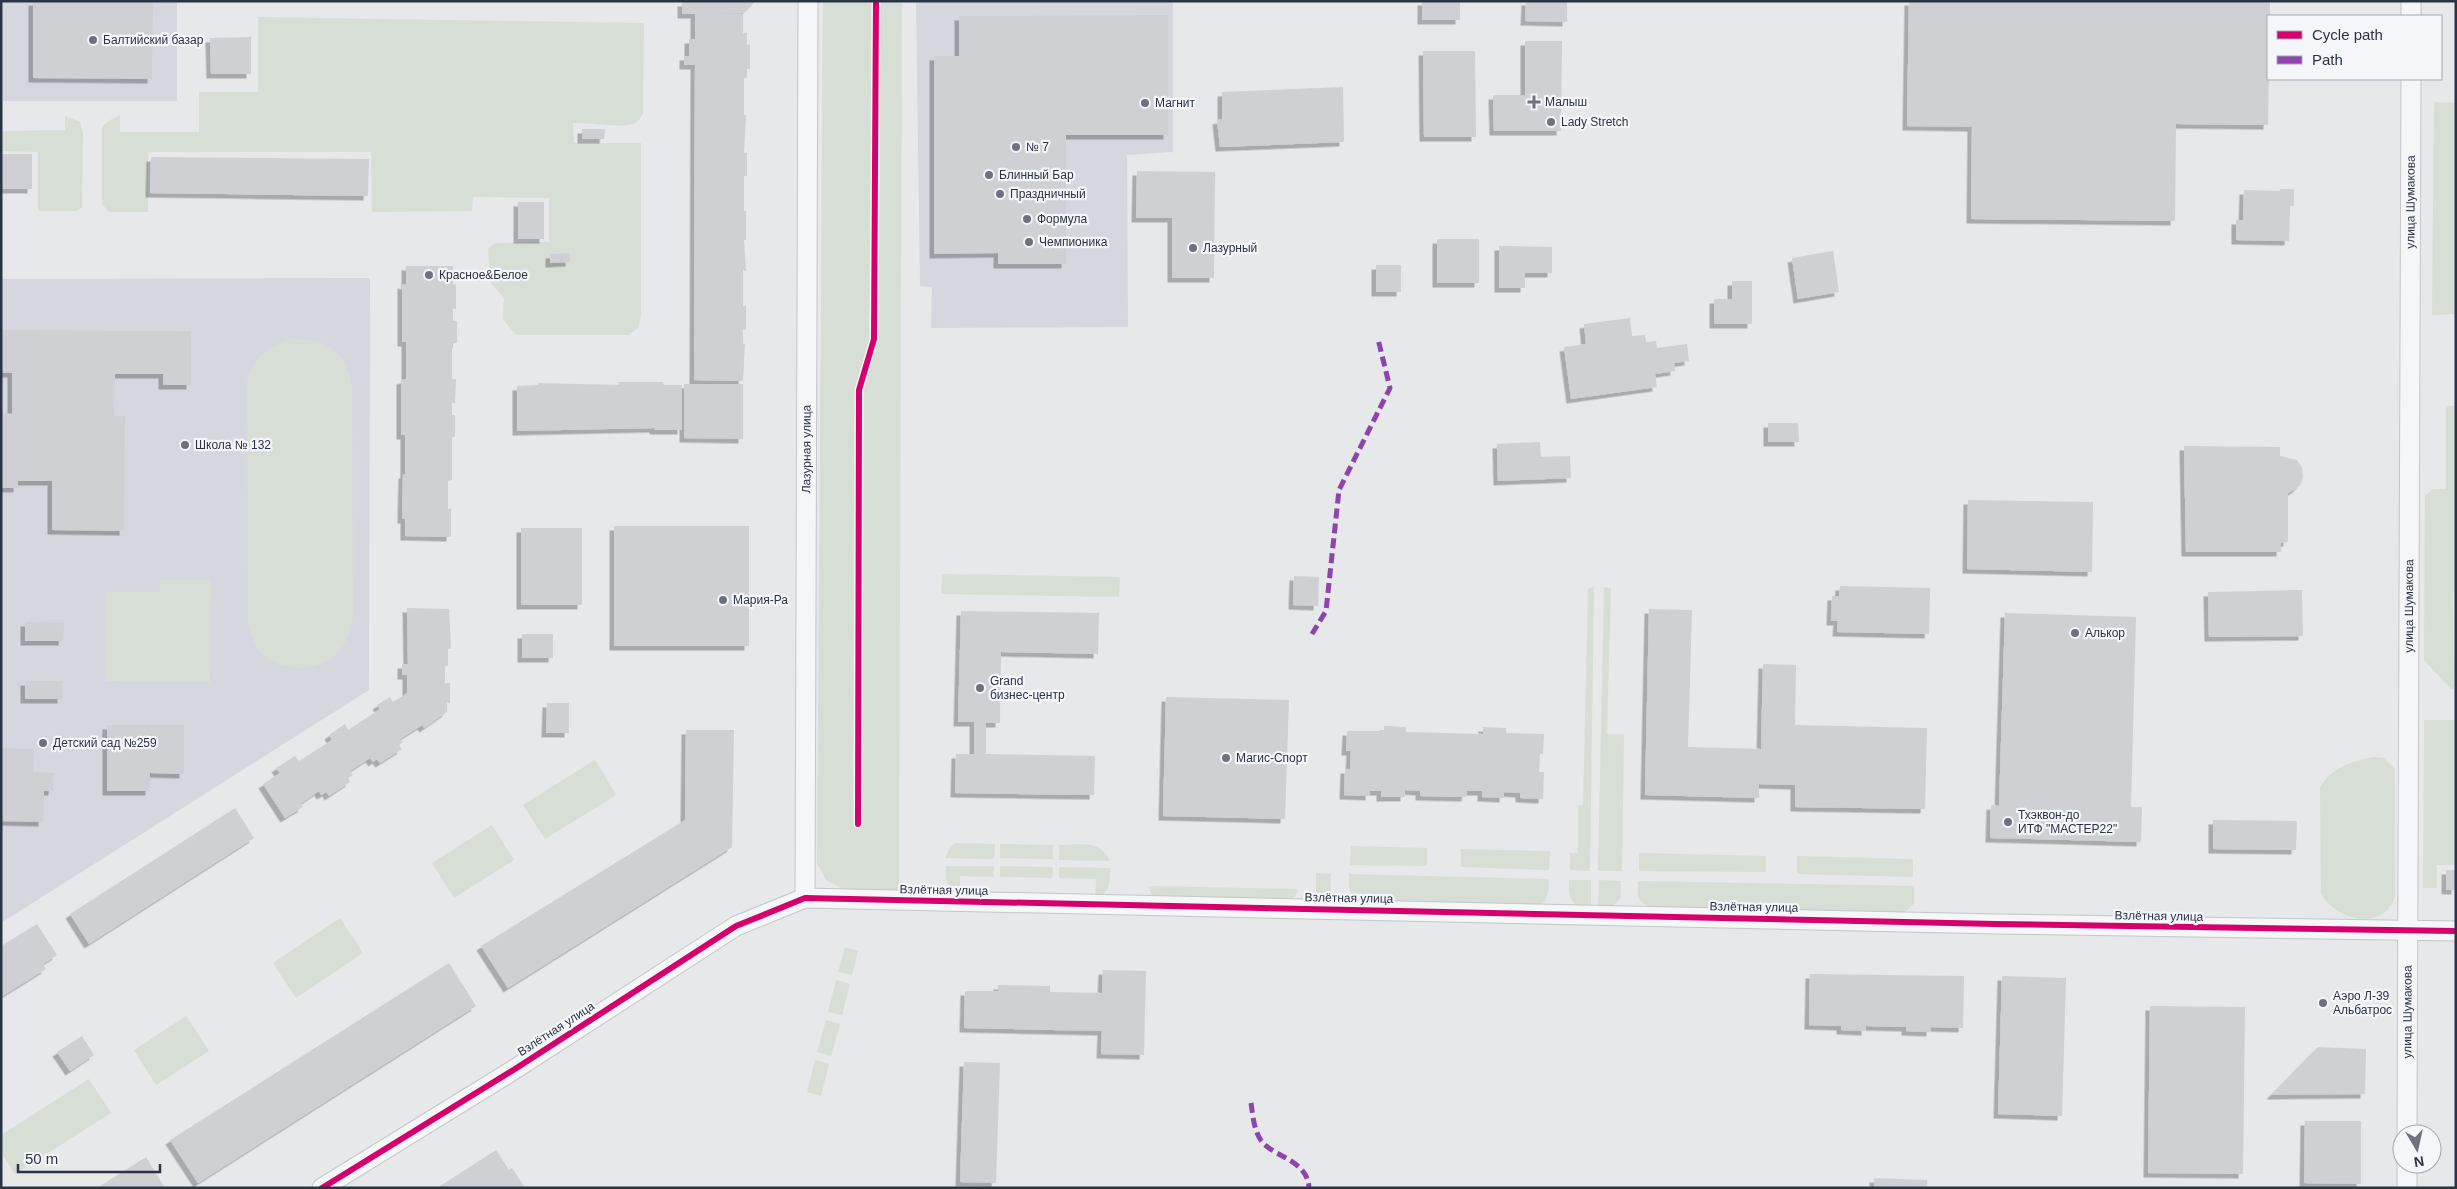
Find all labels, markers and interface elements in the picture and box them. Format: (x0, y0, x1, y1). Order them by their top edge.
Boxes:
legend (2267, 15, 2442, 80)
text: Cycle path (2312, 26, 2383, 43)
place label: Балтийский базар (103, 33, 204, 47)
marker: Балтийский базар (87, 34, 99, 46)
text: Path (2312, 51, 2343, 68)
marker: Малыш (1527, 95, 1541, 109)
place label: Малыш (1545, 95, 1587, 109)
place label: Магнит (1155, 96, 1196, 110)
marker: Магнит (1139, 97, 1151, 109)
place label: Lady Stretch (1561, 115, 1628, 129)
marker: Lady Stretch (1545, 116, 1557, 128)
place label: № 7 (1026, 140, 1049, 154)
marker: № 7 (1010, 141, 1022, 153)
street label: улица Шумакова (2403, 155, 2418, 249)
place label: Блинный Бар (999, 168, 1074, 182)
marker: Блинный Бар (983, 169, 995, 181)
place label: Праздничный (1010, 187, 1086, 201)
marker: Праздничный (994, 188, 1006, 200)
place label: Формула (1037, 212, 1088, 226)
marker: Формула (1021, 213, 1033, 225)
place label: Чемпионика (1039, 235, 1108, 249)
marker: Чемпионика (1023, 236, 1035, 248)
place label: Лазурный (1203, 241, 1257, 255)
marker: Лазурный (1187, 242, 1199, 254)
place label: Красное&Белое (439, 268, 528, 282)
marker: Красное&Белое (423, 269, 435, 281)
street label: Лазурная улица (799, 404, 814, 493)
place label: Школа № 132 (195, 438, 271, 452)
marker: Школа № 132 (179, 439, 191, 451)
street label: улица Шумакова (2402, 559, 2416, 653)
place label: Мария-Ра (733, 593, 788, 607)
marker: Мария-Ра (717, 594, 729, 606)
place label: Алькор (2085, 626, 2125, 640)
marker: Алькор (2069, 627, 2081, 639)
place label: Grand бизнес-центр (990, 674, 1065, 702)
marker: Grand бизнес-центр (974, 682, 986, 694)
place label: Детский сад №259 (53, 736, 157, 750)
marker: Детский сад №259 (37, 737, 49, 749)
place label: Магис-Спорт (1236, 751, 1308, 765)
marker: Магис-Спорт (1220, 752, 1232, 764)
place label: Тхэквон-до ИТФ "МАСТЕР22" (2018, 808, 2117, 836)
marker: Тхэквон-до ИТФ "МАСТЕР22" (2002, 816, 2014, 828)
street label: Взлётная улица (900, 882, 989, 898)
street label: Взлётная улица (1305, 890, 1394, 906)
street label: Взлётная улица (1710, 899, 1799, 915)
street label: Взлётная улица (2115, 908, 2204, 924)
street label: улица Шумакова (2400, 965, 2415, 1059)
place label: Аэро Л-39 Альбатрос (2333, 989, 2392, 1017)
marker: Аэро Л-39 Альбатрос (2317, 997, 2329, 1009)
street label: Взлётная улица (515, 999, 597, 1059)
north arrow (2392, 1124, 2442, 1174)
scale bar (18, 1142, 160, 1174)
text: 50 m (25, 1150, 58, 1167)
text: N (2413, 1153, 2425, 1171)

